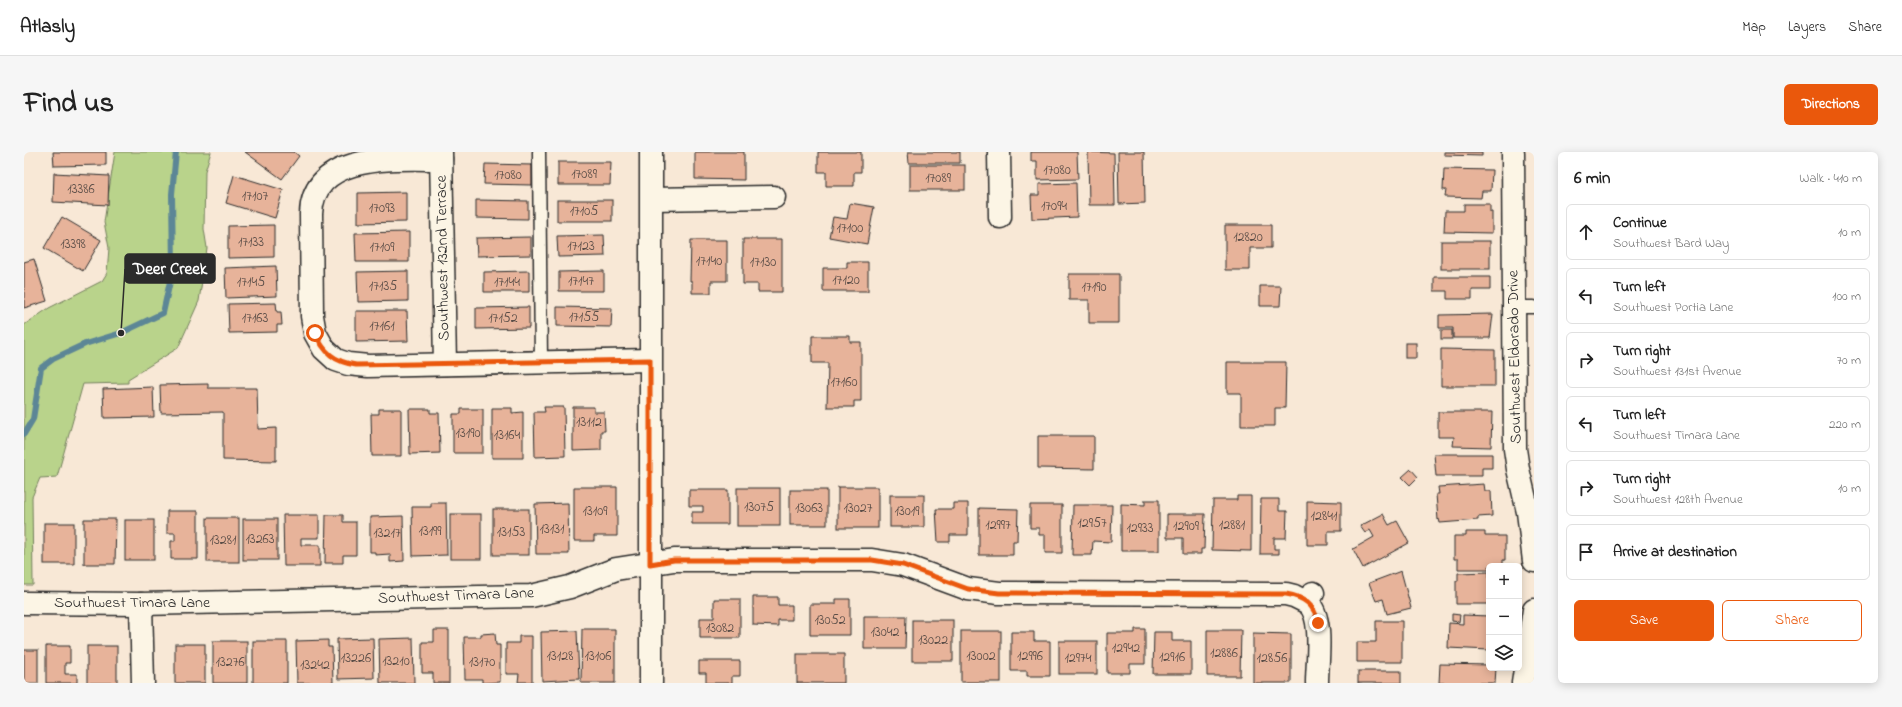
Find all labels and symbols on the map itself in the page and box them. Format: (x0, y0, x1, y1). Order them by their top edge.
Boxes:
house number: 17080 (1043, 160, 1071, 181)
house number: 17089 (571, 164, 598, 185)
house number: 17080 (494, 165, 522, 186)
house number: 17089 (925, 168, 952, 189)
street label: Southwest 132nd Terrace (430, 174, 456, 341)
house number: 13386 (67, 179, 95, 200)
house number: 17107 (242, 186, 268, 207)
house number: 17094 (1041, 196, 1067, 217)
house number: 17093 (369, 198, 395, 219)
house number: 17105 (570, 201, 598, 222)
house number: 17100 (837, 218, 863, 239)
house number: 12820 (1233, 227, 1263, 248)
house number: 17133 (238, 232, 264, 253)
house number: 13398 (60, 234, 86, 255)
house number: 17123 (567, 236, 595, 257)
house number: 17109 (370, 237, 395, 258)
house number: 17140 (696, 251, 722, 272)
house number: 17130 (750, 252, 776, 273)
callout: Deer Creek (125, 254, 215, 283)
text: Deer Creek (132, 257, 208, 282)
street label: Southwest Eldorado Drive (1501, 269, 1529, 444)
house number: 17120 (832, 270, 860, 291)
house number: 17147 (568, 271, 594, 292)
house number: 17145 (237, 272, 265, 293)
house number: 17144 (494, 272, 520, 293)
house number: 17135 (369, 276, 397, 297)
house number: 17190 (1082, 277, 1106, 298)
house number: 17155 (569, 307, 599, 328)
house number: 17163 (242, 308, 269, 329)
house number: 17152 (488, 308, 518, 329)
house number: 17161 (369, 316, 395, 337)
route start (306, 324, 324, 342)
house number: 17160 (831, 372, 857, 393)
house number: 13112 (576, 412, 602, 433)
house number: 13190 (456, 423, 480, 444)
house number: 13164 (494, 425, 521, 446)
house number: 13075 (744, 497, 774, 518)
house number: 13063 (795, 498, 823, 519)
house number: 13027 (843, 498, 873, 519)
house number: 13109 (583, 501, 608, 522)
house number: 13019 (895, 501, 920, 522)
house number: 12841 (1311, 506, 1338, 527)
house number: 12957 (1077, 513, 1107, 534)
house number: 12997 (985, 515, 1011, 536)
house number: 12881 (1219, 515, 1246, 536)
house number: 12909 (1173, 516, 1200, 537)
house number: 12933 (1126, 518, 1154, 539)
house number: 13131 (540, 519, 565, 540)
house number: 13199 (418, 521, 442, 542)
house number: 13153 (497, 522, 525, 543)
house number: 13217 (373, 523, 401, 544)
house number: 13263 (245, 529, 275, 550)
house number: 13281 (210, 530, 237, 551)
street label: Southwest Timara Lane (378, 581, 535, 611)
street label: Southwest Timara Lane (54, 591, 211, 615)
house number: 13052 (814, 610, 846, 631)
route end (1309, 614, 1327, 632)
house number: 13082 (706, 618, 734, 639)
house number: 13042 (870, 622, 900, 643)
house number: 13022 (918, 630, 948, 651)
house number: 12942 (1112, 638, 1140, 659)
house number: 12886 (1210, 643, 1238, 664)
house number: 13128 (547, 646, 573, 667)
house number: 13106 (585, 646, 611, 667)
house number: 13002 (966, 646, 996, 667)
house number: 12996 (1017, 646, 1043, 667)
house number: 12916 (1159, 647, 1185, 668)
house number: 13226 (341, 648, 371, 669)
house number: 12974 (1064, 648, 1092, 669)
house number: 12856 (1257, 648, 1287, 669)
house number: 13210 (382, 651, 410, 672)
house number: 13276 (215, 652, 245, 673)
house number: 13170 (469, 652, 495, 673)
house number: 13242 (300, 655, 330, 676)

